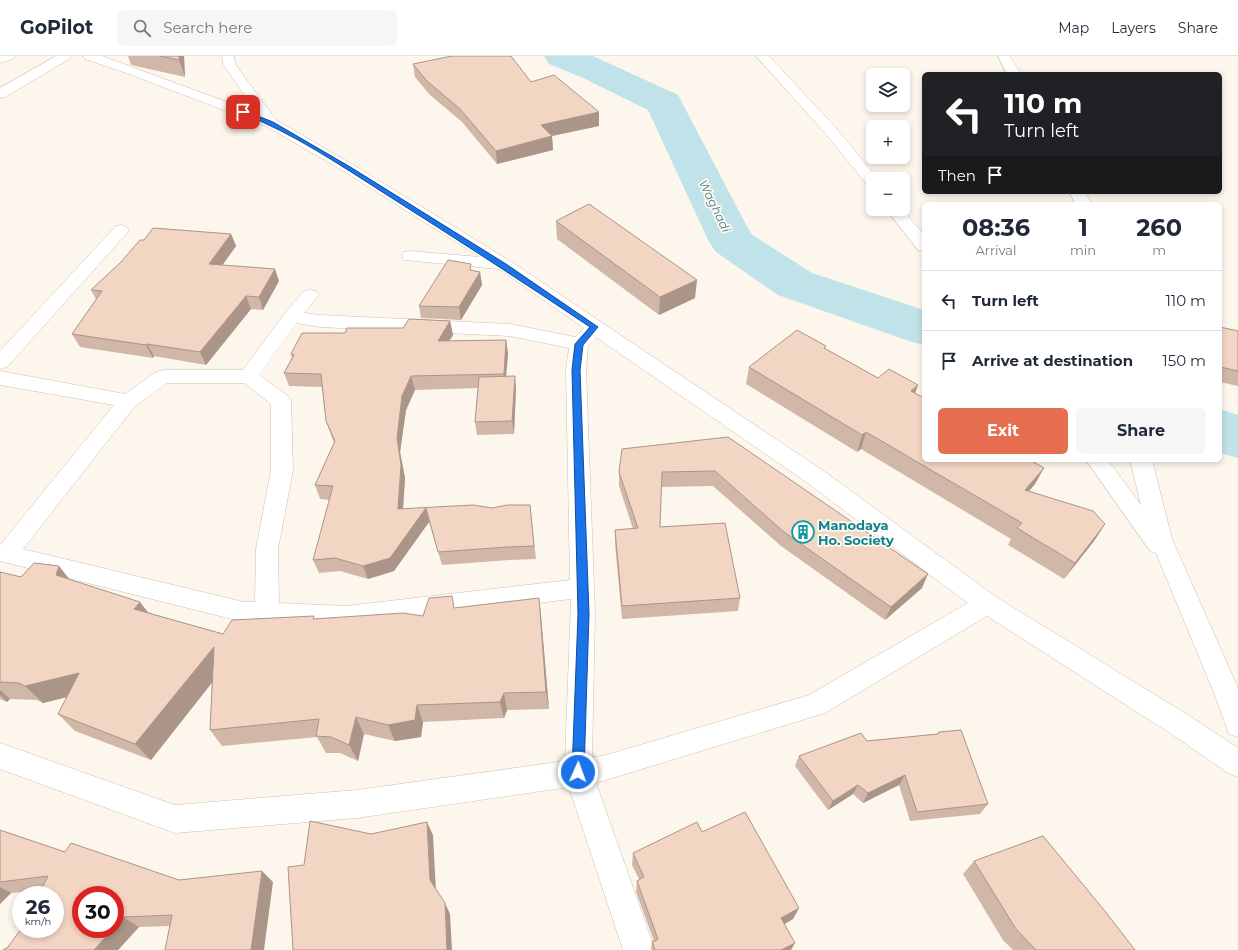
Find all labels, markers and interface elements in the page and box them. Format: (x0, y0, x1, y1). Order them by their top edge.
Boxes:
search box (117, 10, 397, 46)
text: GoPilot (20, 16, 93, 39)
icon: search (131, 17, 153, 39)
text: Search here (163, 18, 252, 37)
text: Map (1058, 19, 1089, 37)
text: Layers (1111, 19, 1156, 37)
text: Share (1178, 19, 1218, 37)
map controls (866, 68, 910, 216)
button: layers (866, 68, 910, 112)
text: 110 m (1004, 86, 1082, 120)
icon: left (938, 88, 990, 140)
pin (226, 95, 260, 129)
icon: arrive (232, 101, 254, 123)
button: + (866, 120, 910, 164)
text: Turn left (1004, 120, 1079, 142)
icon: arrive (984, 164, 1006, 186)
text: Then (938, 166, 976, 185)
button: − (866, 172, 910, 216)
water label: Waghadi (696, 177, 734, 235)
text: 08:36 (962, 213, 1030, 242)
text: 1 (1078, 213, 1088, 242)
text: 260 (1136, 213, 1182, 242)
text: Arrival (976, 242, 1017, 258)
text: min (1070, 242, 1096, 258)
text: m (1152, 242, 1166, 258)
icon: left (938, 290, 960, 312)
text: Turn left (972, 291, 1039, 310)
text: 110 m (1165, 291, 1206, 310)
icon: arrive (938, 350, 960, 372)
text: Arrive at destination (972, 351, 1133, 370)
text: 150 m (1162, 351, 1206, 370)
button: Exit (938, 408, 1068, 454)
button: Share (1076, 408, 1206, 454)
place label: Manodaya Ho. Society (818, 517, 894, 548)
building icon: Manodaya Ho. Society (790, 519, 816, 545)
position arrow (557, 751, 599, 793)
speed limit sign: 30 (72, 886, 124, 938)
text: 26 (26, 895, 50, 919)
text: km/h (25, 915, 51, 928)

